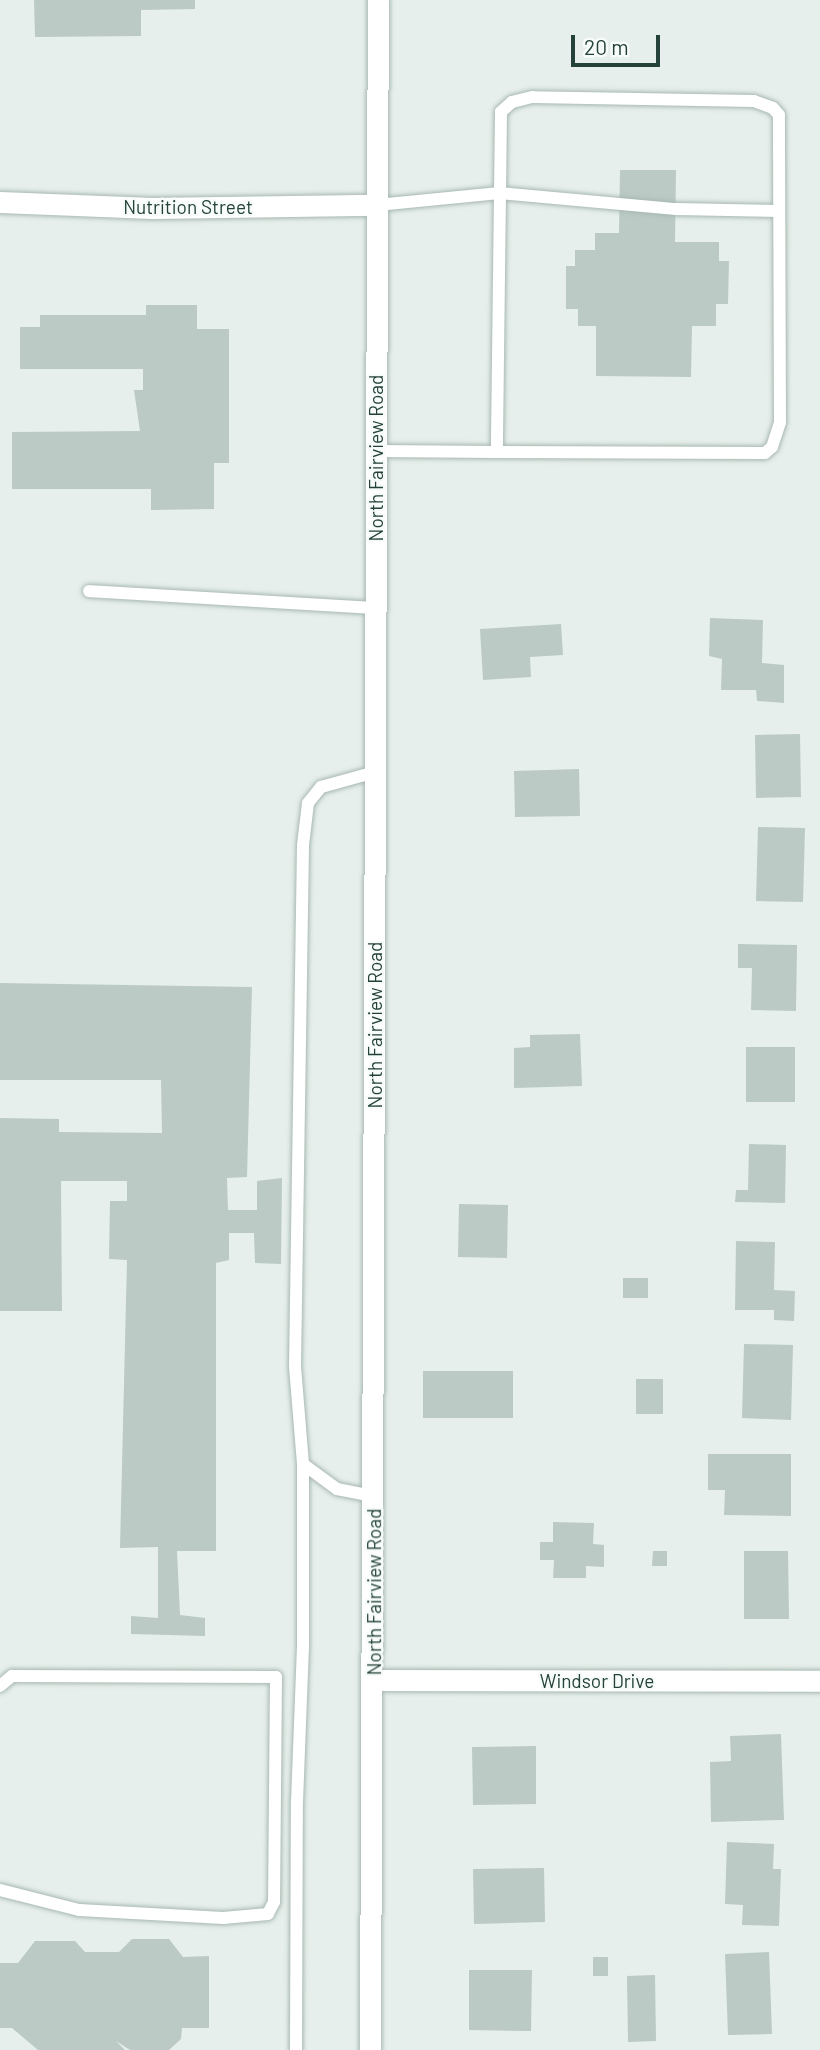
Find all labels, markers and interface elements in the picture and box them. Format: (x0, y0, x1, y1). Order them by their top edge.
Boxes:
scale bar (575, 21, 664, 65)
text: 20 m (584, 34, 629, 59)
street label: Nutrition Street (123, 196, 253, 218)
street label: North Fairview Road (365, 375, 387, 541)
street label: North Fairview Road (364, 942, 386, 1108)
street label: North Fairview Road (363, 1509, 385, 1675)
street label: Windsor Drive (540, 1670, 654, 1692)

